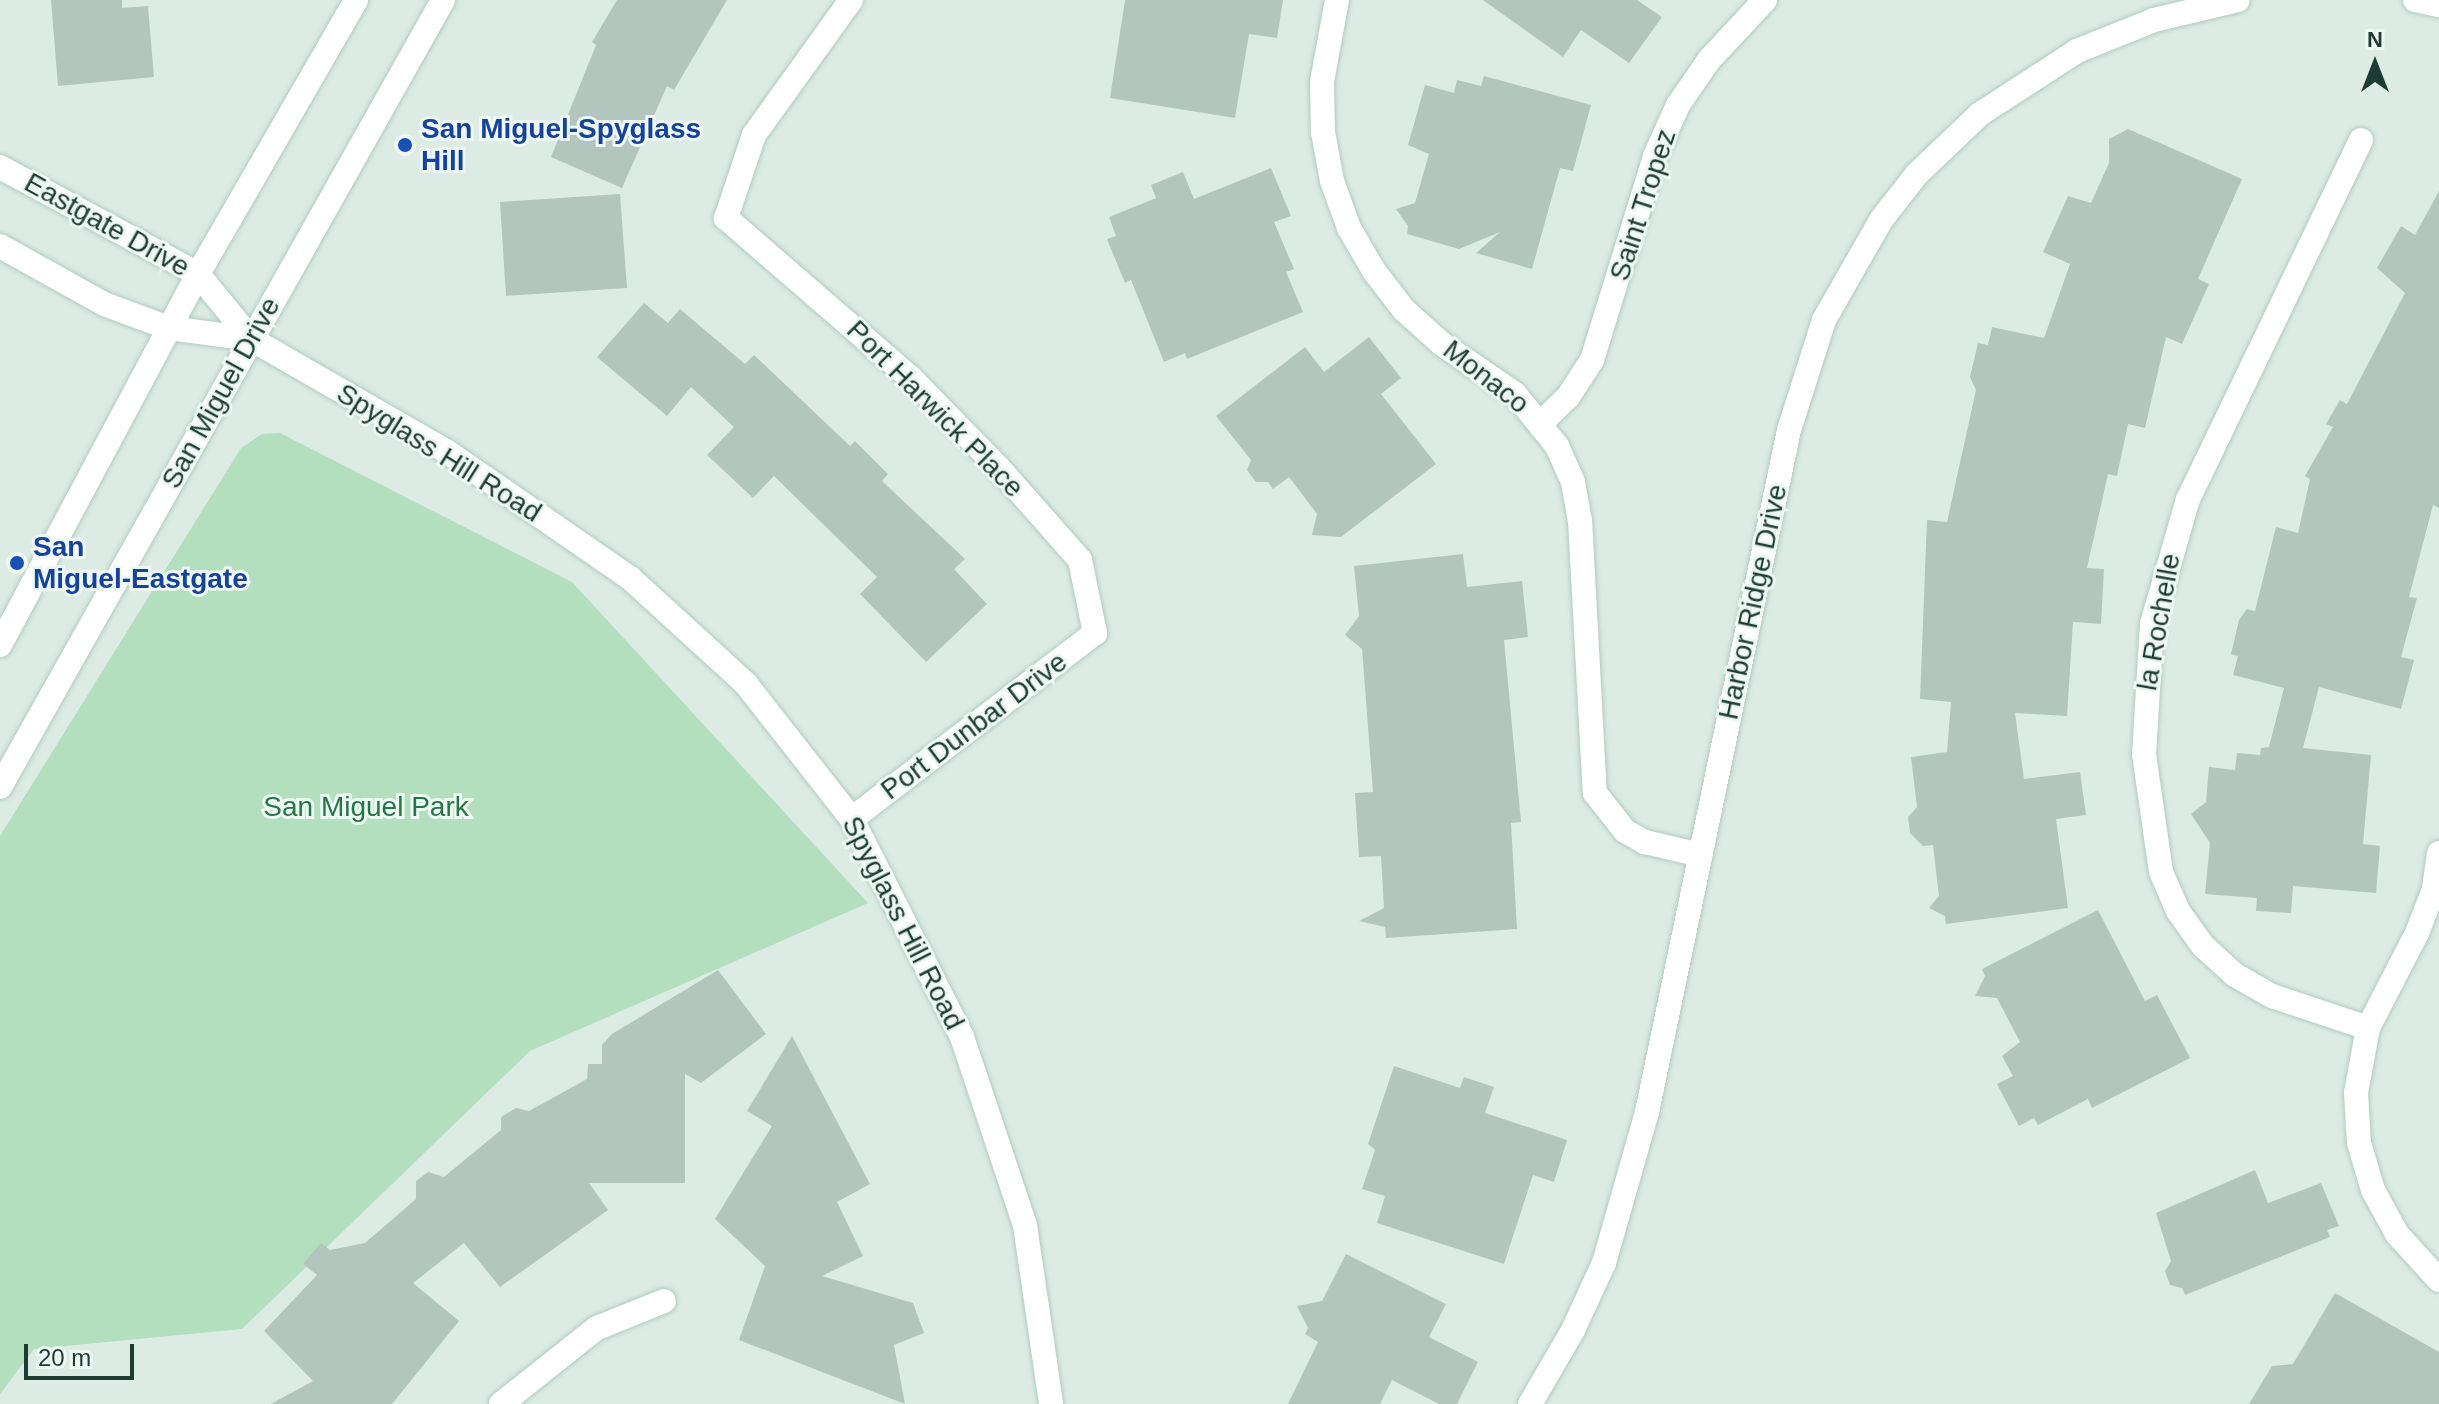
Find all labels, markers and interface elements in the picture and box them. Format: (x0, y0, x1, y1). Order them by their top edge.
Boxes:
north arrow (2335, 24, 2415, 104)
text: N (2367, 27, 2383, 52)
place label: San Miguel-Spyglass Hill (421, 112, 701, 178)
street label: Saint Tropez (1603, 125, 1683, 285)
marker: San Miguel-Spyglass Hill (396, 136, 414, 154)
street label: Eastgate Drive (19, 166, 195, 284)
street label: San Miguel Drive (155, 292, 287, 494)
street label: Port Harwick Place (840, 314, 1030, 504)
street label: Monaco (1436, 333, 1536, 421)
street label: Spyglass Hill Road (330, 376, 548, 530)
street label: Harbor Ridge Drive (1712, 481, 1794, 723)
place label: San Miguel-Eastgate (33, 530, 248, 596)
street label: la Rochelle (2130, 551, 2188, 693)
marker: San Miguel-Eastgate (8, 554, 26, 572)
street label: Port Dunbar Drive (874, 645, 1074, 807)
park label: San Miguel Park (263, 790, 469, 824)
street label: Spyglass Hill Road (835, 811, 971, 1035)
scale bar (28, 1328, 138, 1378)
text: 20 m (38, 1344, 91, 1371)

